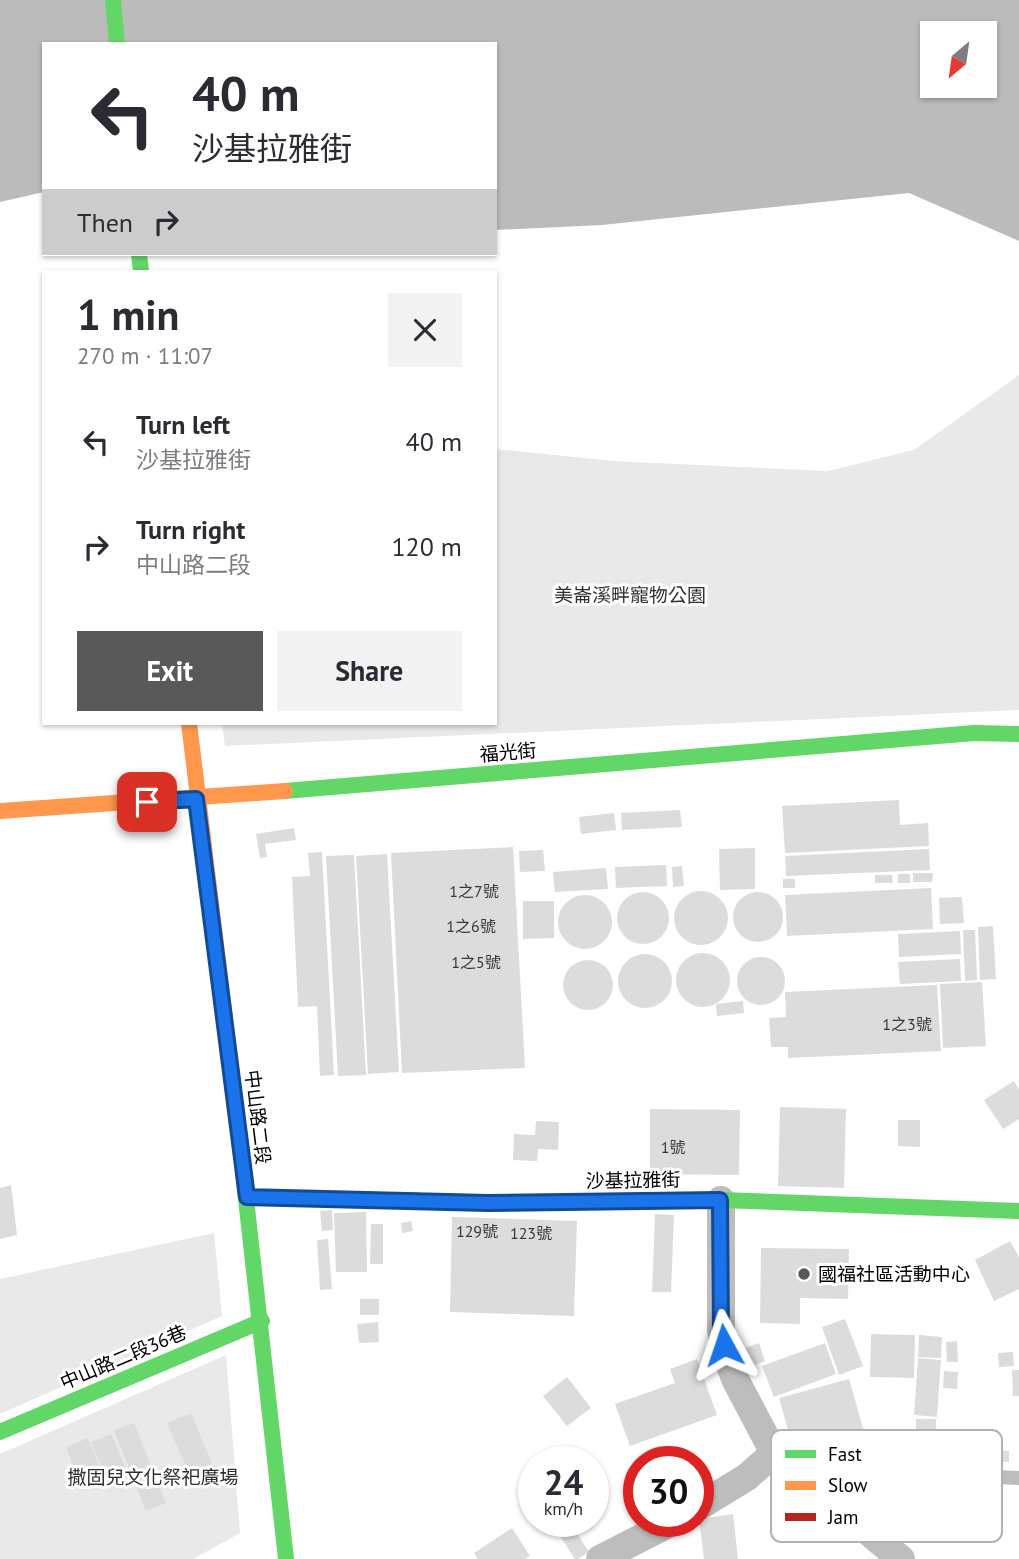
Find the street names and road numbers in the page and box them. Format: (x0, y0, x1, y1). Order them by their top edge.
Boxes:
street label: 福光街 (479, 738, 537, 766)
street label: 中山路二段 (240, 1068, 276, 1166)
street label: 沙基拉雅街 (585, 1167, 681, 1193)
street label: 中山路二段36巷 (56, 1320, 190, 1394)

